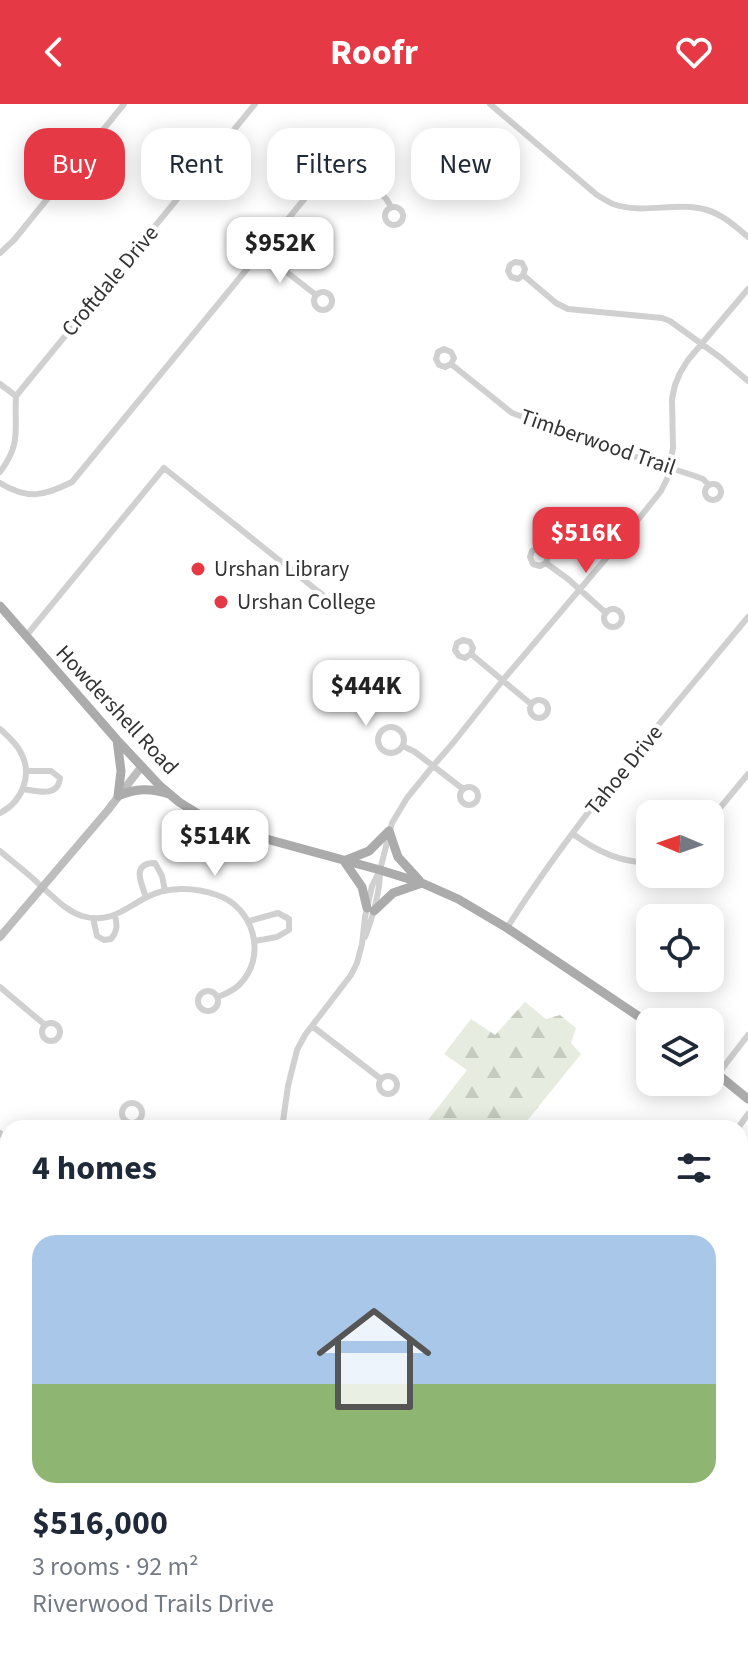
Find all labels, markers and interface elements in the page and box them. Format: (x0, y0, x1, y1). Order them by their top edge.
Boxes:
text: Roofr (330, 27, 418, 78)
icon: back (32, 30, 76, 74)
icon: heart (672, 30, 716, 74)
chip: Buy (24, 128, 125, 200)
chip: Rent (141, 128, 251, 200)
chip: Filters (267, 128, 395, 200)
chip: New (411, 128, 520, 200)
pin: $952K (224, 217, 336, 285)
street label: Croftdale Drive (54, 218, 166, 344)
text: $952K (245, 224, 315, 261)
street label: Timberwood Trail (516, 400, 680, 484)
pin: $516K (530, 507, 642, 575)
text: $516K (551, 514, 621, 551)
place label: Urshan Library (214, 553, 350, 585)
marker: Urshan Library (189, 560, 207, 578)
place label: Urshan College (237, 586, 376, 618)
marker: Urshan College (212, 593, 230, 611)
street label: Howdershell Road (48, 638, 186, 782)
pin: $444K (310, 660, 422, 728)
text: $444K (331, 667, 401, 704)
street label: Tahoe Drive (578, 718, 671, 822)
north arrow (636, 800, 724, 888)
map controls (636, 800, 724, 1096)
pin: $514K (159, 810, 271, 878)
text: $514K (180, 817, 250, 854)
button: locate (636, 904, 724, 992)
button: layers (636, 1008, 724, 1096)
text: 4 homes (32, 1144, 157, 1193)
icon: filters (672, 1146, 716, 1190)
icon: home (302, 1287, 446, 1431)
text: $516,000 (32, 1499, 168, 1548)
text: 3 rooms · 92 m² (32, 1548, 199, 1585)
text: Riverwood Trails Drive (32, 1585, 274, 1622)

